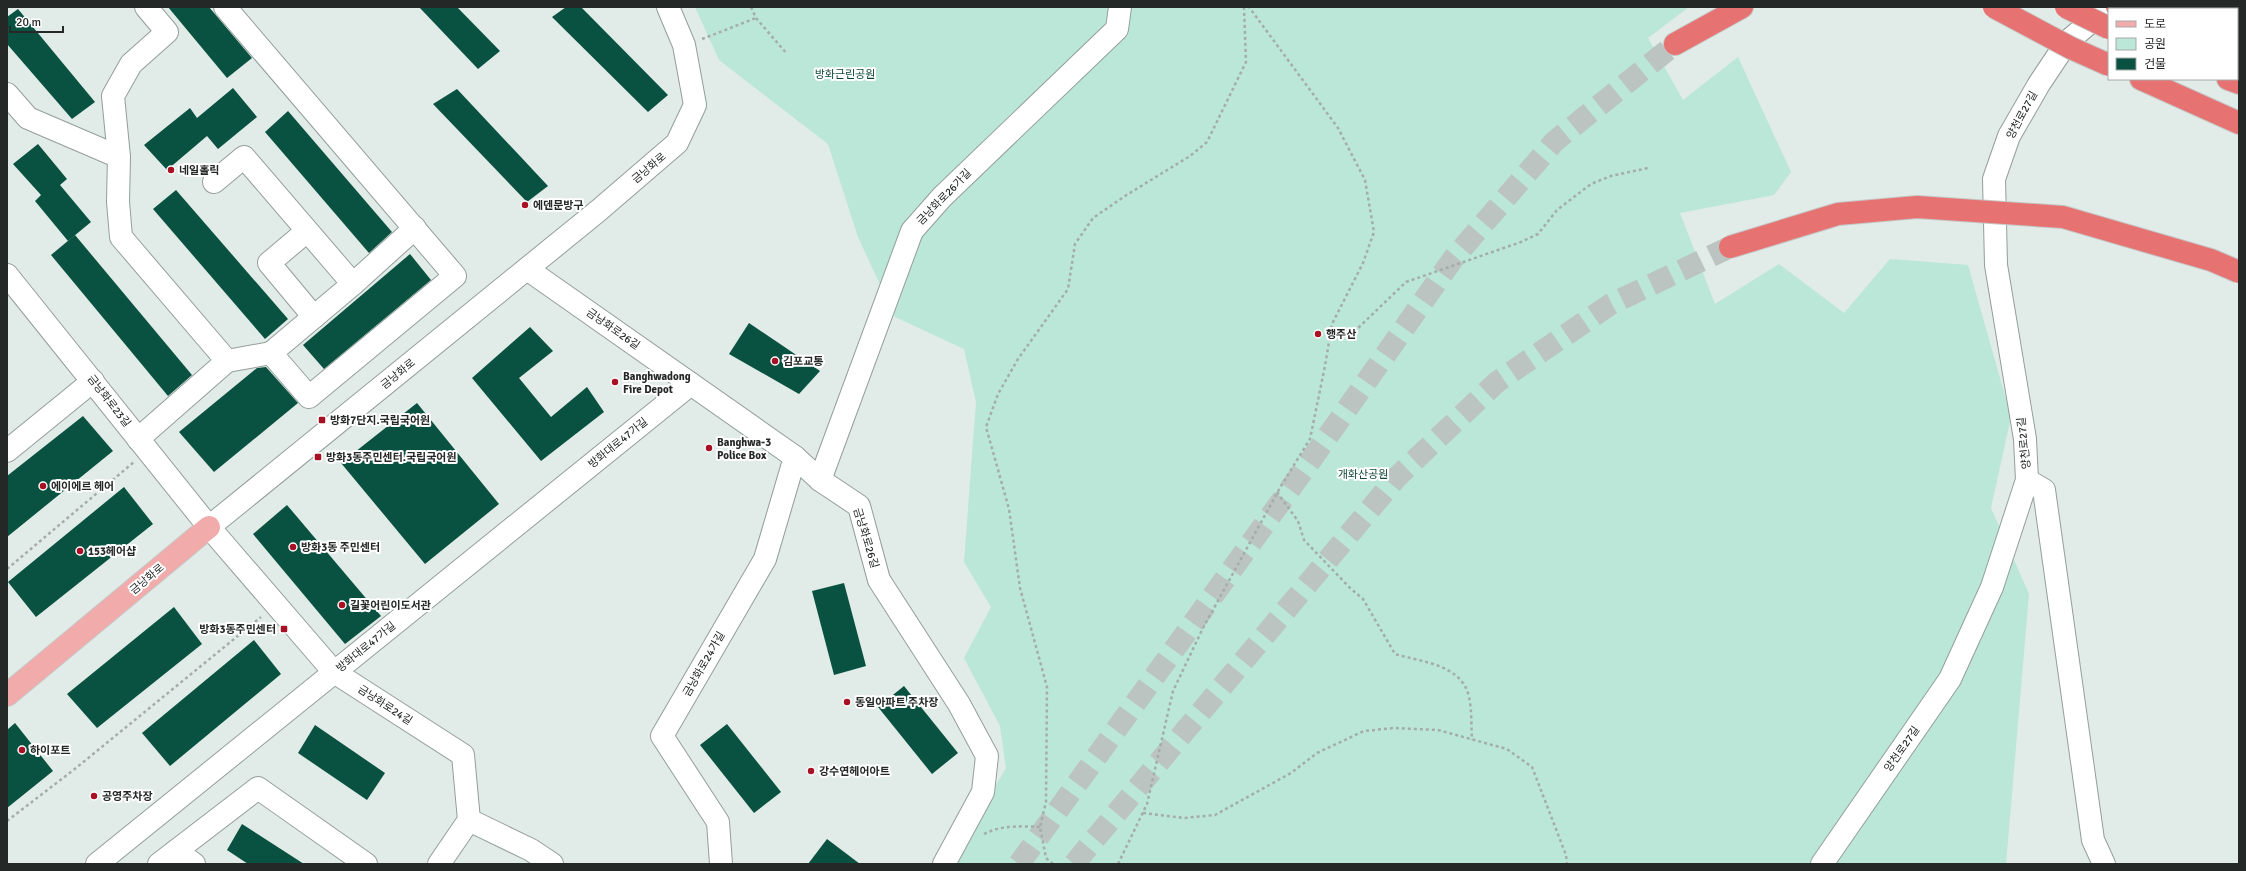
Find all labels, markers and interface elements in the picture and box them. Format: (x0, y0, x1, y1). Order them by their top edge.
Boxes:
scale bar (10, 8, 63, 34)
legend (2108, 8, 2238, 80)
text: 20 m (16, 15, 41, 30)
text: 도로 (2144, 17, 2166, 32)
text: 공원 (2144, 37, 2166, 52)
text: 건물 (2144, 57, 2166, 72)
park label: 방화근린공원 (815, 68, 875, 81)
street label: 양천로27길 (2004, 89, 2040, 141)
street label: 금낭화로 (629, 150, 669, 186)
place label: 네일홀릭 (179, 164, 219, 177)
marker: 네일홀릭 (166, 165, 176, 175)
street label: 금낭화로26가길 (914, 166, 974, 228)
place label: 에덴문방구 (533, 199, 584, 212)
marker: 에덴문방구 (520, 200, 530, 210)
street label: 금낭화로26길 (584, 306, 642, 352)
place label: 행주산 (1326, 328, 1356, 341)
marker: 행주산 (1313, 329, 1323, 339)
place label: 김포교통 (783, 355, 823, 368)
street label: 금낭화로 (378, 356, 418, 392)
marker: 김포교통 (770, 356, 780, 366)
place label: Banghwadong Fire Depot (623, 370, 691, 396)
street label: 금낭화로23길 (85, 372, 133, 430)
marker: Banghwadong Fire Depot (610, 377, 620, 387)
place label: 방화7단지.국립국어원 (330, 414, 430, 427)
marker: 방화7단지.국립국어원 (317, 415, 327, 425)
street label: 방화대로47가길 (586, 415, 650, 471)
street label: 양천로27길 (2015, 416, 2033, 470)
place label: Banghwa-3 Police Box (717, 436, 771, 462)
marker: Banghwa-3 Police Box (704, 443, 714, 453)
place label: 방화3동주민센터.국립국어원 (326, 451, 457, 464)
marker: 방화3동주민센터.국립국어원 (313, 452, 323, 462)
park label: 개화산공원 (1338, 468, 1388, 481)
place label: 에이에르 헤어 (51, 480, 114, 493)
marker: 에이에르 헤어 (38, 481, 48, 491)
street label: 금낭화로26길 (851, 506, 881, 570)
place label: 방화3동 주민센터 (301, 541, 380, 554)
marker: 방화3동 주민센터 (288, 542, 298, 552)
place label: 153헤어샵 (88, 545, 136, 558)
marker: 153헤어샵 (75, 546, 85, 556)
street label: 금낭화로 (127, 561, 167, 597)
place label: 길꽃어린이도서관 (350, 599, 431, 612)
marker: 길꽃어린이도서관 (337, 600, 347, 610)
street label: 방화대로47가길 (334, 619, 398, 675)
place label: 방화3동주민센터 (199, 623, 276, 636)
marker: 방화3동주민센터 (279, 624, 289, 634)
street label: 금낭화로24가길 (680, 629, 728, 699)
street label: 금낭화로24길 (355, 683, 415, 727)
place label: 동일아파트 주차장 (855, 696, 938, 709)
marker: 동일아파트 주차장 (842, 697, 852, 707)
street label: 양천로27길 (1882, 724, 1922, 774)
place label: 하이포트 (30, 744, 70, 757)
marker: 하이포트 (17, 745, 27, 755)
place label: 강수연헤어아트 (819, 765, 890, 778)
marker: 강수연헤어아트 (806, 766, 816, 776)
place label: 공영주차장 (102, 790, 153, 803)
marker: 공영주차장 (89, 791, 99, 801)

